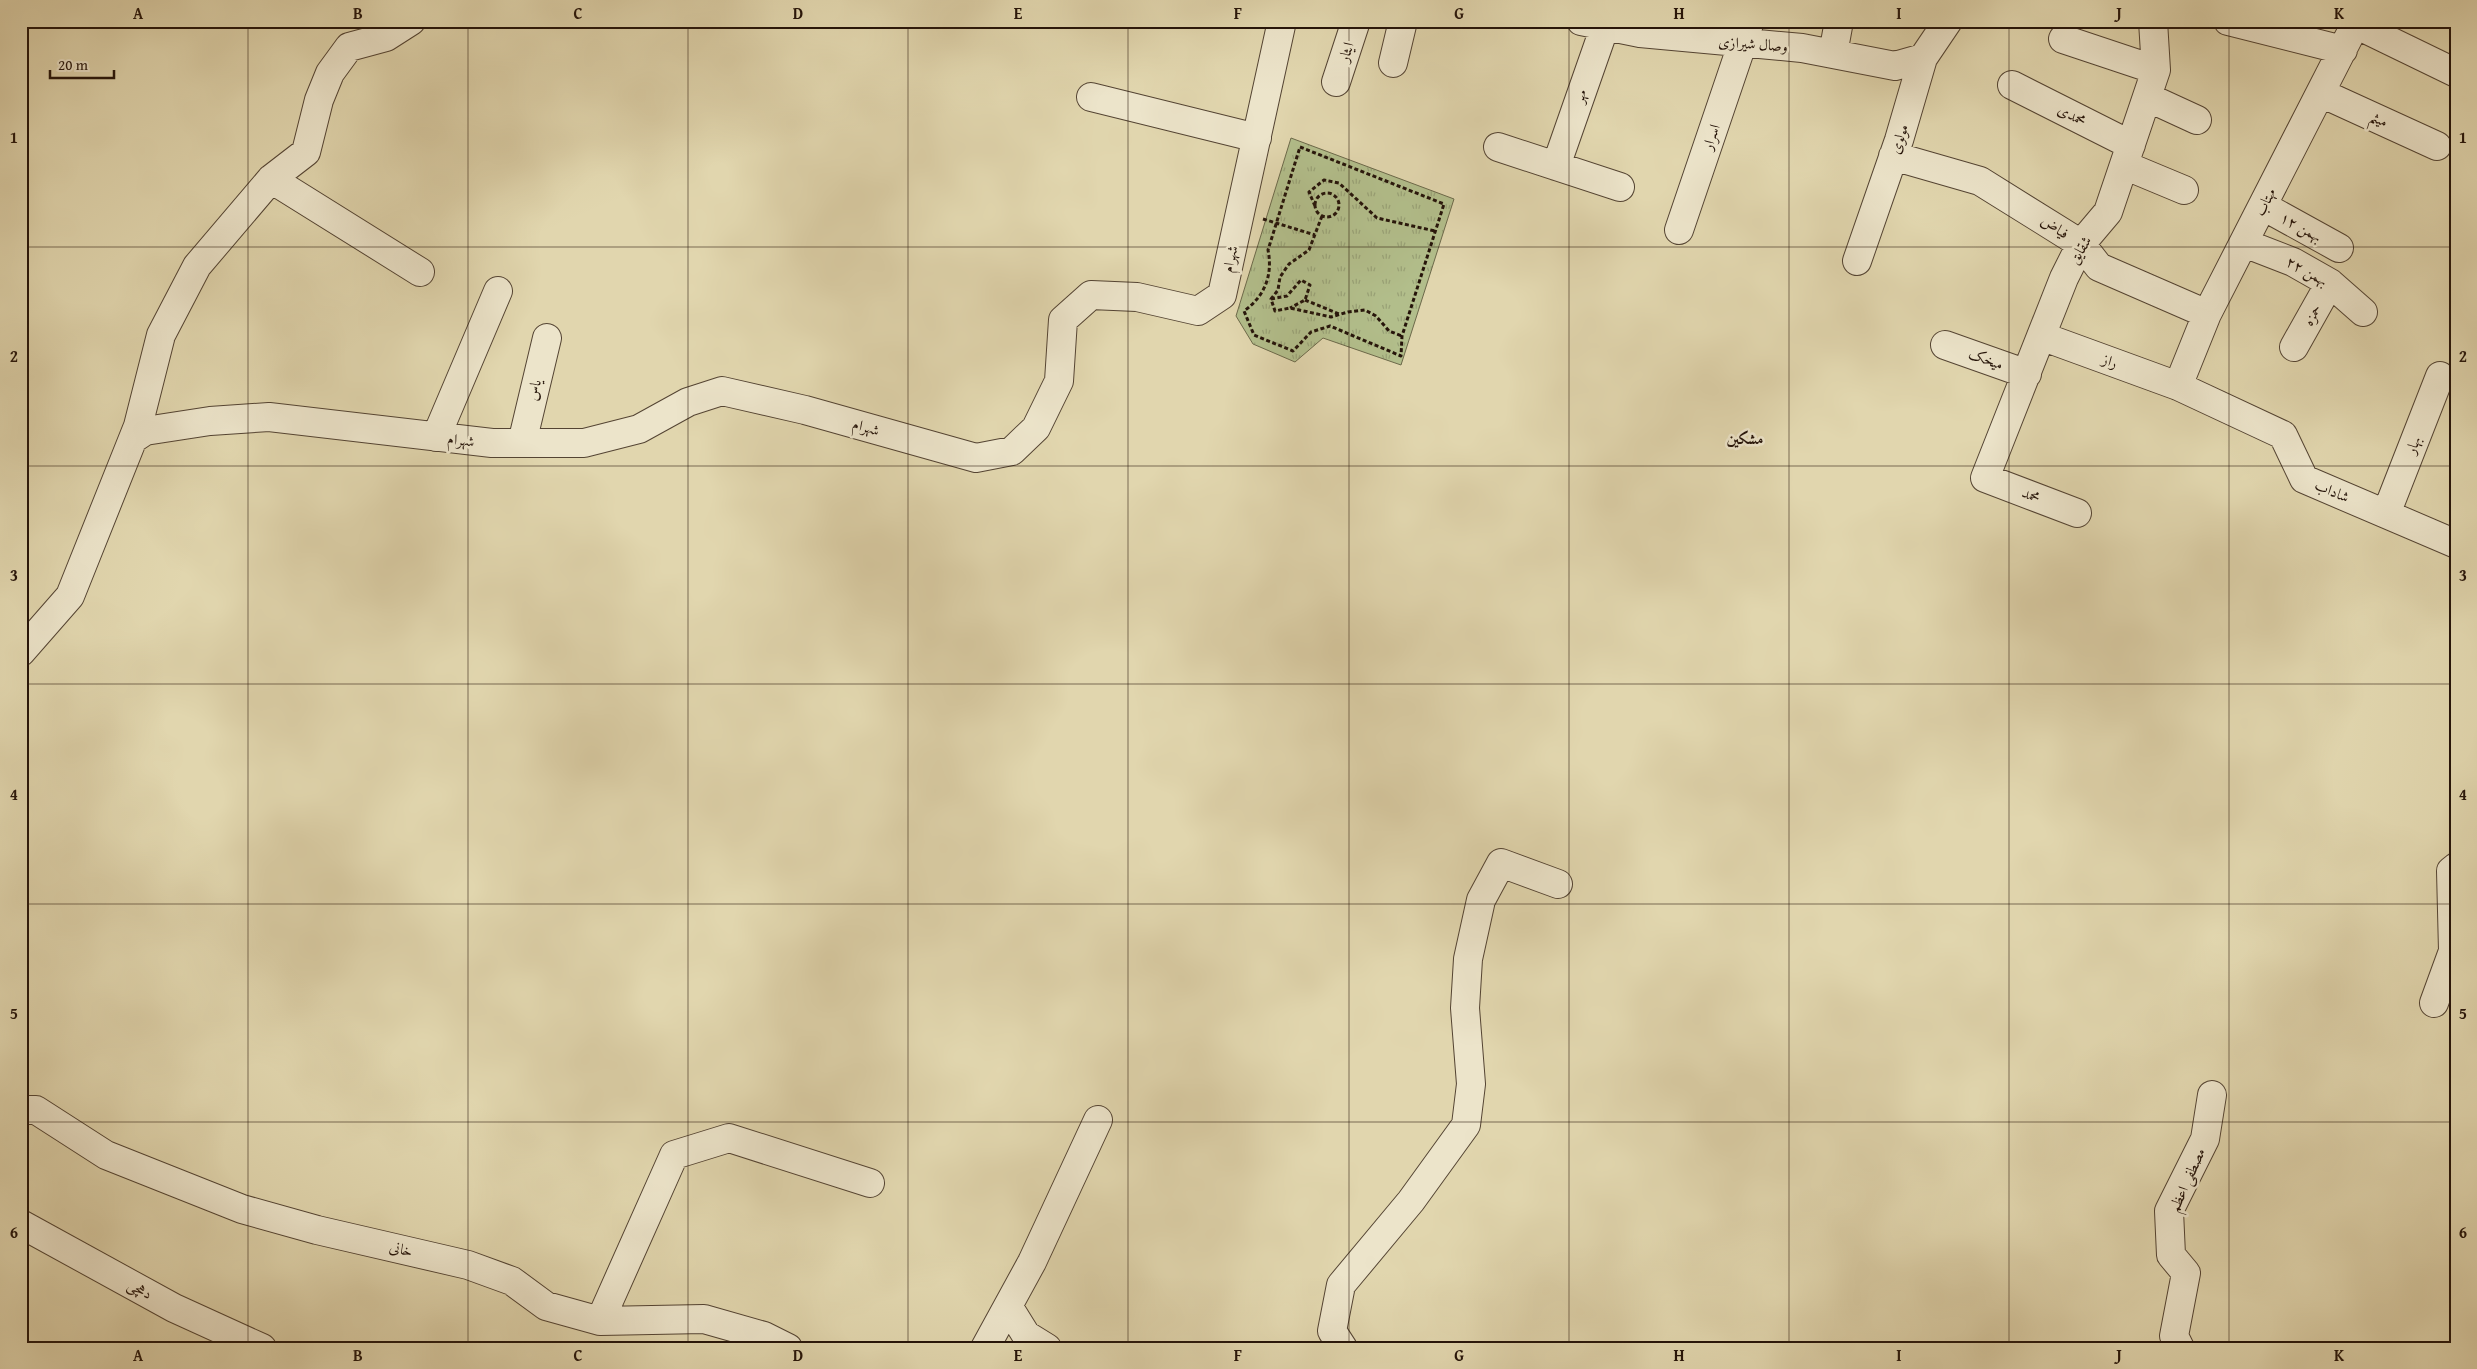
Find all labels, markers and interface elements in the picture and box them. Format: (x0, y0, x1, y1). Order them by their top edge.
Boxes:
text: A (133, 1, 144, 25)
text: B (353, 1, 363, 25)
text: C (573, 1, 583, 25)
text: D (793, 1, 803, 25)
text: E (1014, 1, 1023, 25)
text: F (1234, 1, 1242, 25)
text: G (1454, 1, 1464, 25)
text: H (1673, 1, 1685, 25)
text: I (1896, 1, 1902, 25)
text: J (2113, 1, 2122, 25)
text: K (2334, 1, 2345, 25)
street label: وصال شیرازی (1718, 31, 1789, 56)
street label: ایثار (1332, 39, 1359, 66)
scale bar (50, 48, 114, 80)
text: 20 m (58, 54, 89, 75)
street label: مهر (1567, 86, 1592, 107)
street label: محمدی (2054, 99, 2090, 131)
street label: میثم (2365, 105, 2392, 136)
street label: اسرار (1696, 121, 1725, 154)
street label: مولوی (1884, 121, 1913, 156)
text: 1 (10, 125, 18, 149)
text: 1 (2459, 125, 2467, 149)
street label: مهتاب (2249, 184, 2281, 219)
street label: ۱۲ بهمن (2276, 206, 2326, 247)
street label: فیاض (2037, 210, 2073, 243)
street label: شقایق (2063, 232, 2096, 268)
street label: شهرام (1216, 243, 1246, 275)
street label: ۲۲ بهمن (2282, 250, 2332, 291)
street label: حمزه (2297, 300, 2326, 329)
street label: میخک (1966, 343, 2007, 374)
text: 2 (10, 344, 18, 368)
text: 2 (2459, 344, 2467, 368)
street label: راز (2098, 347, 2121, 373)
street label: یاس (521, 376, 546, 403)
street label: شهرام (849, 413, 882, 443)
district label: مشکین (1727, 426, 1763, 450)
street label: شهرام (446, 427, 476, 455)
street label: بهار (2399, 433, 2425, 459)
street label: شاداب (2312, 474, 2353, 507)
street label: محمد (2019, 482, 2044, 508)
text: 3 (10, 563, 18, 587)
text: 3 (2459, 563, 2467, 587)
text: 4 (10, 782, 18, 806)
text: 4 (2459, 782, 2467, 806)
text: 5 (10, 1001, 18, 1025)
text: 5 (2459, 1001, 2467, 1025)
street label: مصطفی اعظم (2163, 1144, 2214, 1217)
text: 6 (10, 1220, 18, 1244)
text: 6 (2459, 1220, 2467, 1244)
street label: خانی (387, 1236, 415, 1261)
street label: دهچی (124, 1273, 156, 1305)
text: A (133, 1343, 144, 1367)
text: B (353, 1343, 363, 1367)
text: C (573, 1343, 583, 1367)
text: D (793, 1343, 803, 1367)
text: E (1014, 1343, 1023, 1367)
text: F (1234, 1343, 1242, 1367)
text: G (1454, 1343, 1464, 1367)
text: H (1673, 1343, 1685, 1367)
text: I (1896, 1343, 1902, 1367)
text: J (2113, 1343, 2122, 1367)
text: K (2334, 1343, 2345, 1367)

